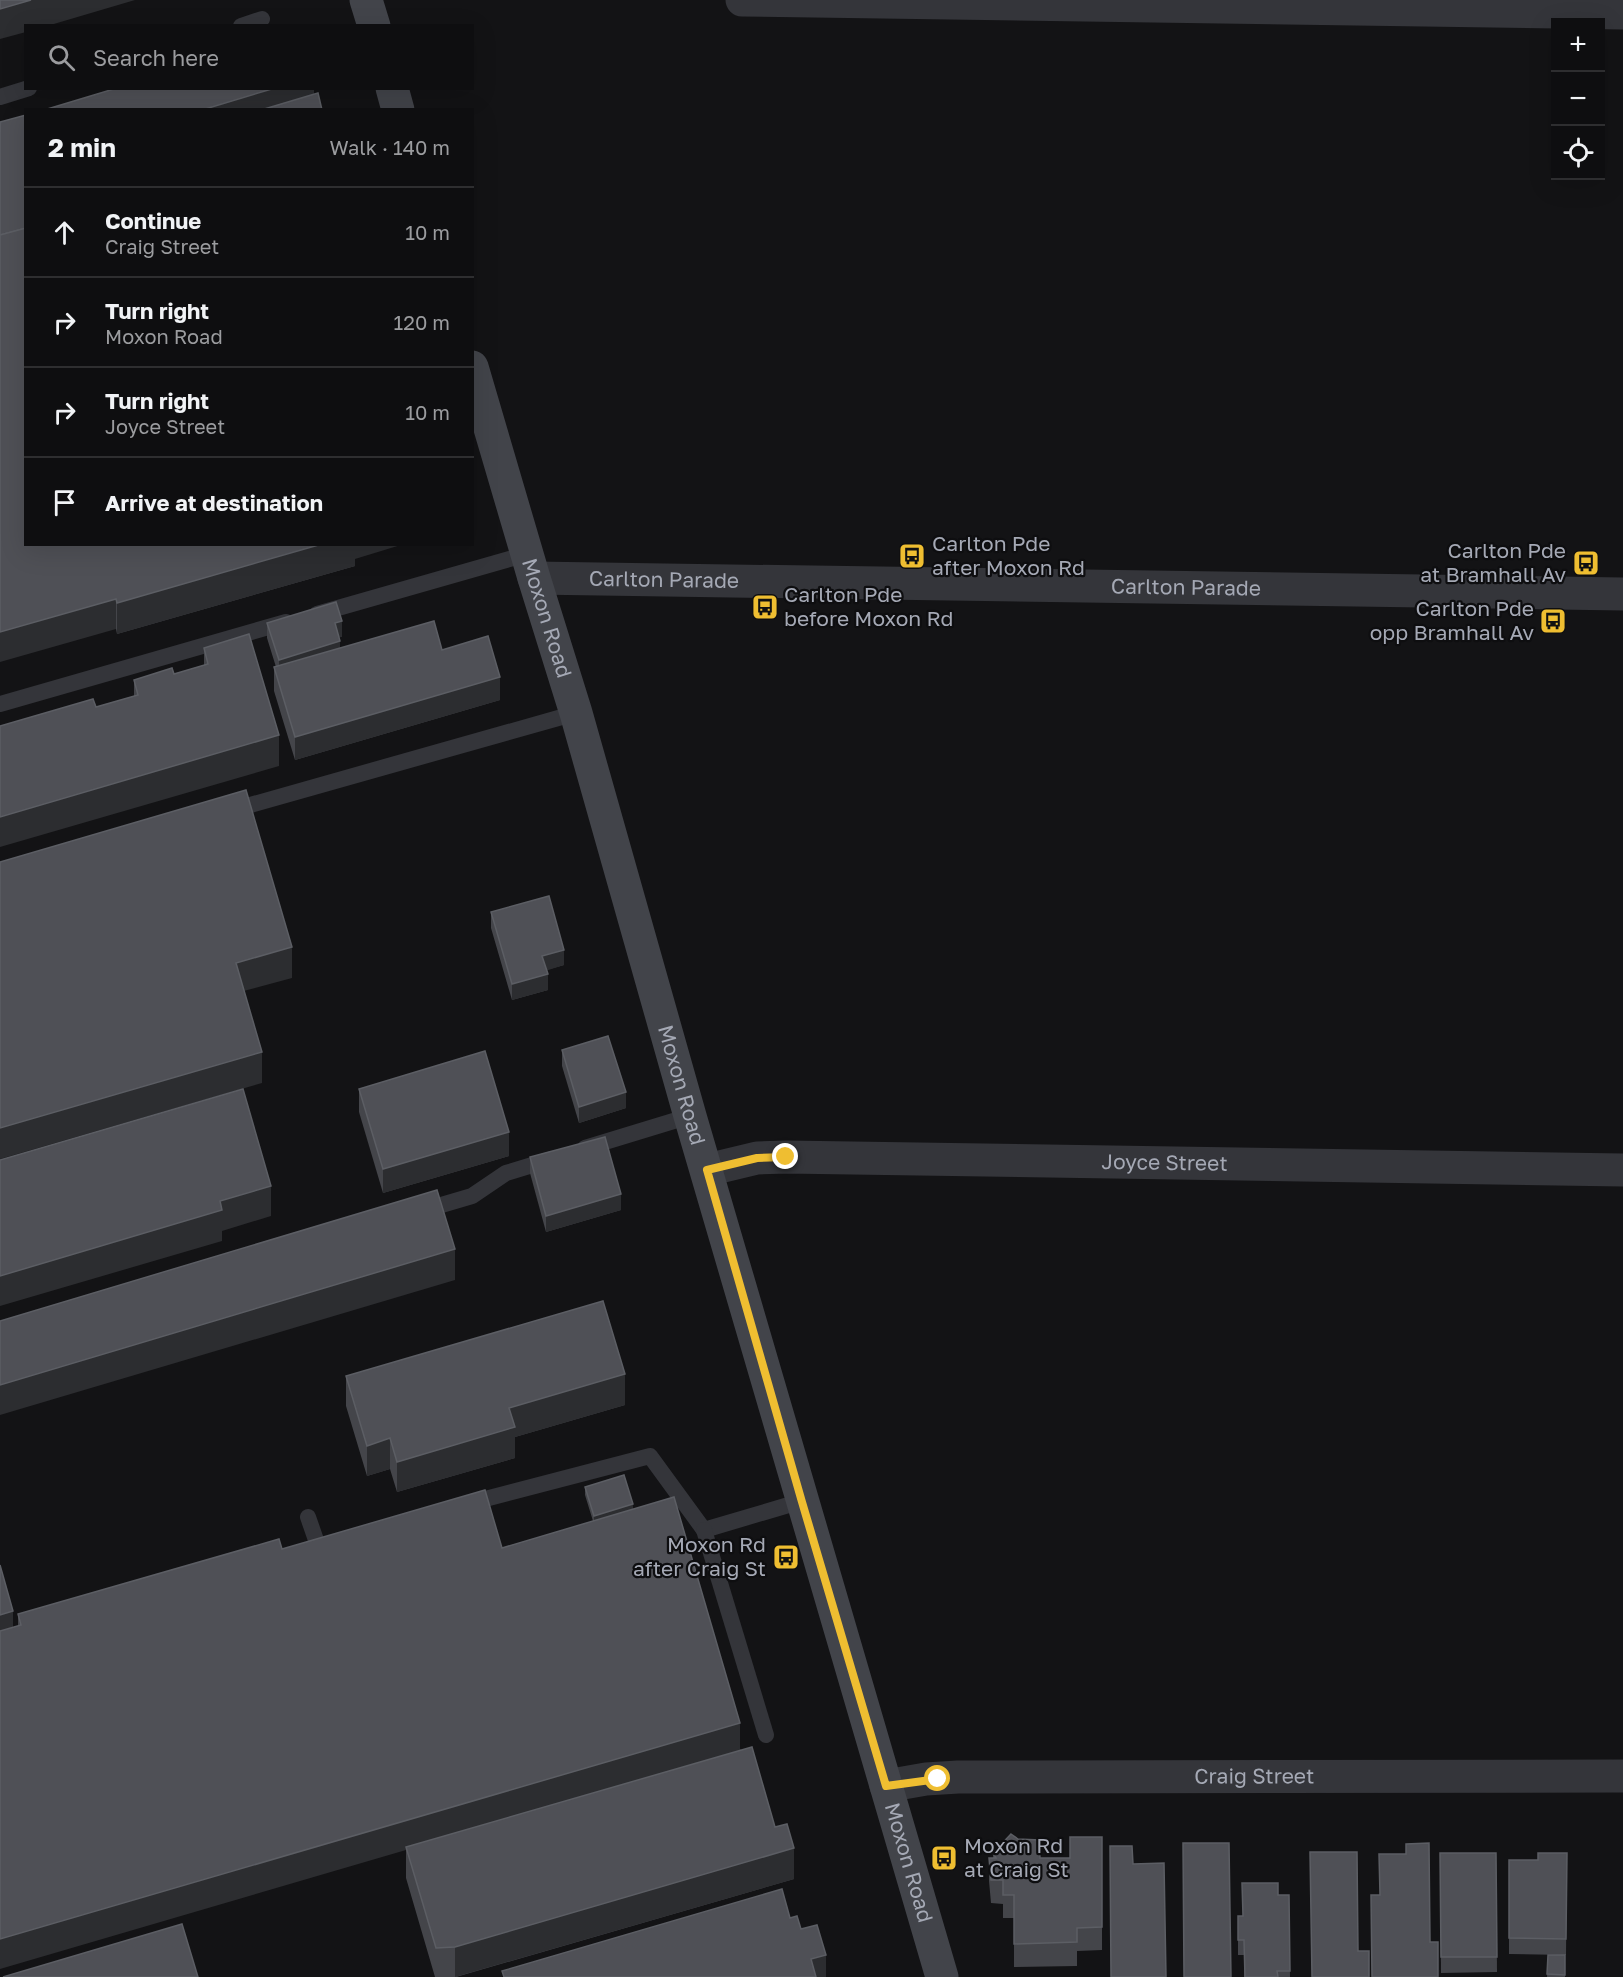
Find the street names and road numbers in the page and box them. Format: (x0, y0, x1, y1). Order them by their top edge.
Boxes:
street label: Moxon Road (517, 555, 578, 681)
street label: Carlton Parade (589, 565, 739, 593)
street label: Carlton Parade (1111, 572, 1261, 601)
street label: Moxon Road (653, 1022, 712, 1148)
street label: Joyce Street (1101, 1148, 1228, 1176)
street label: Craig Street (1194, 1762, 1314, 1789)
street label: Moxon Road (880, 1799, 939, 1925)

